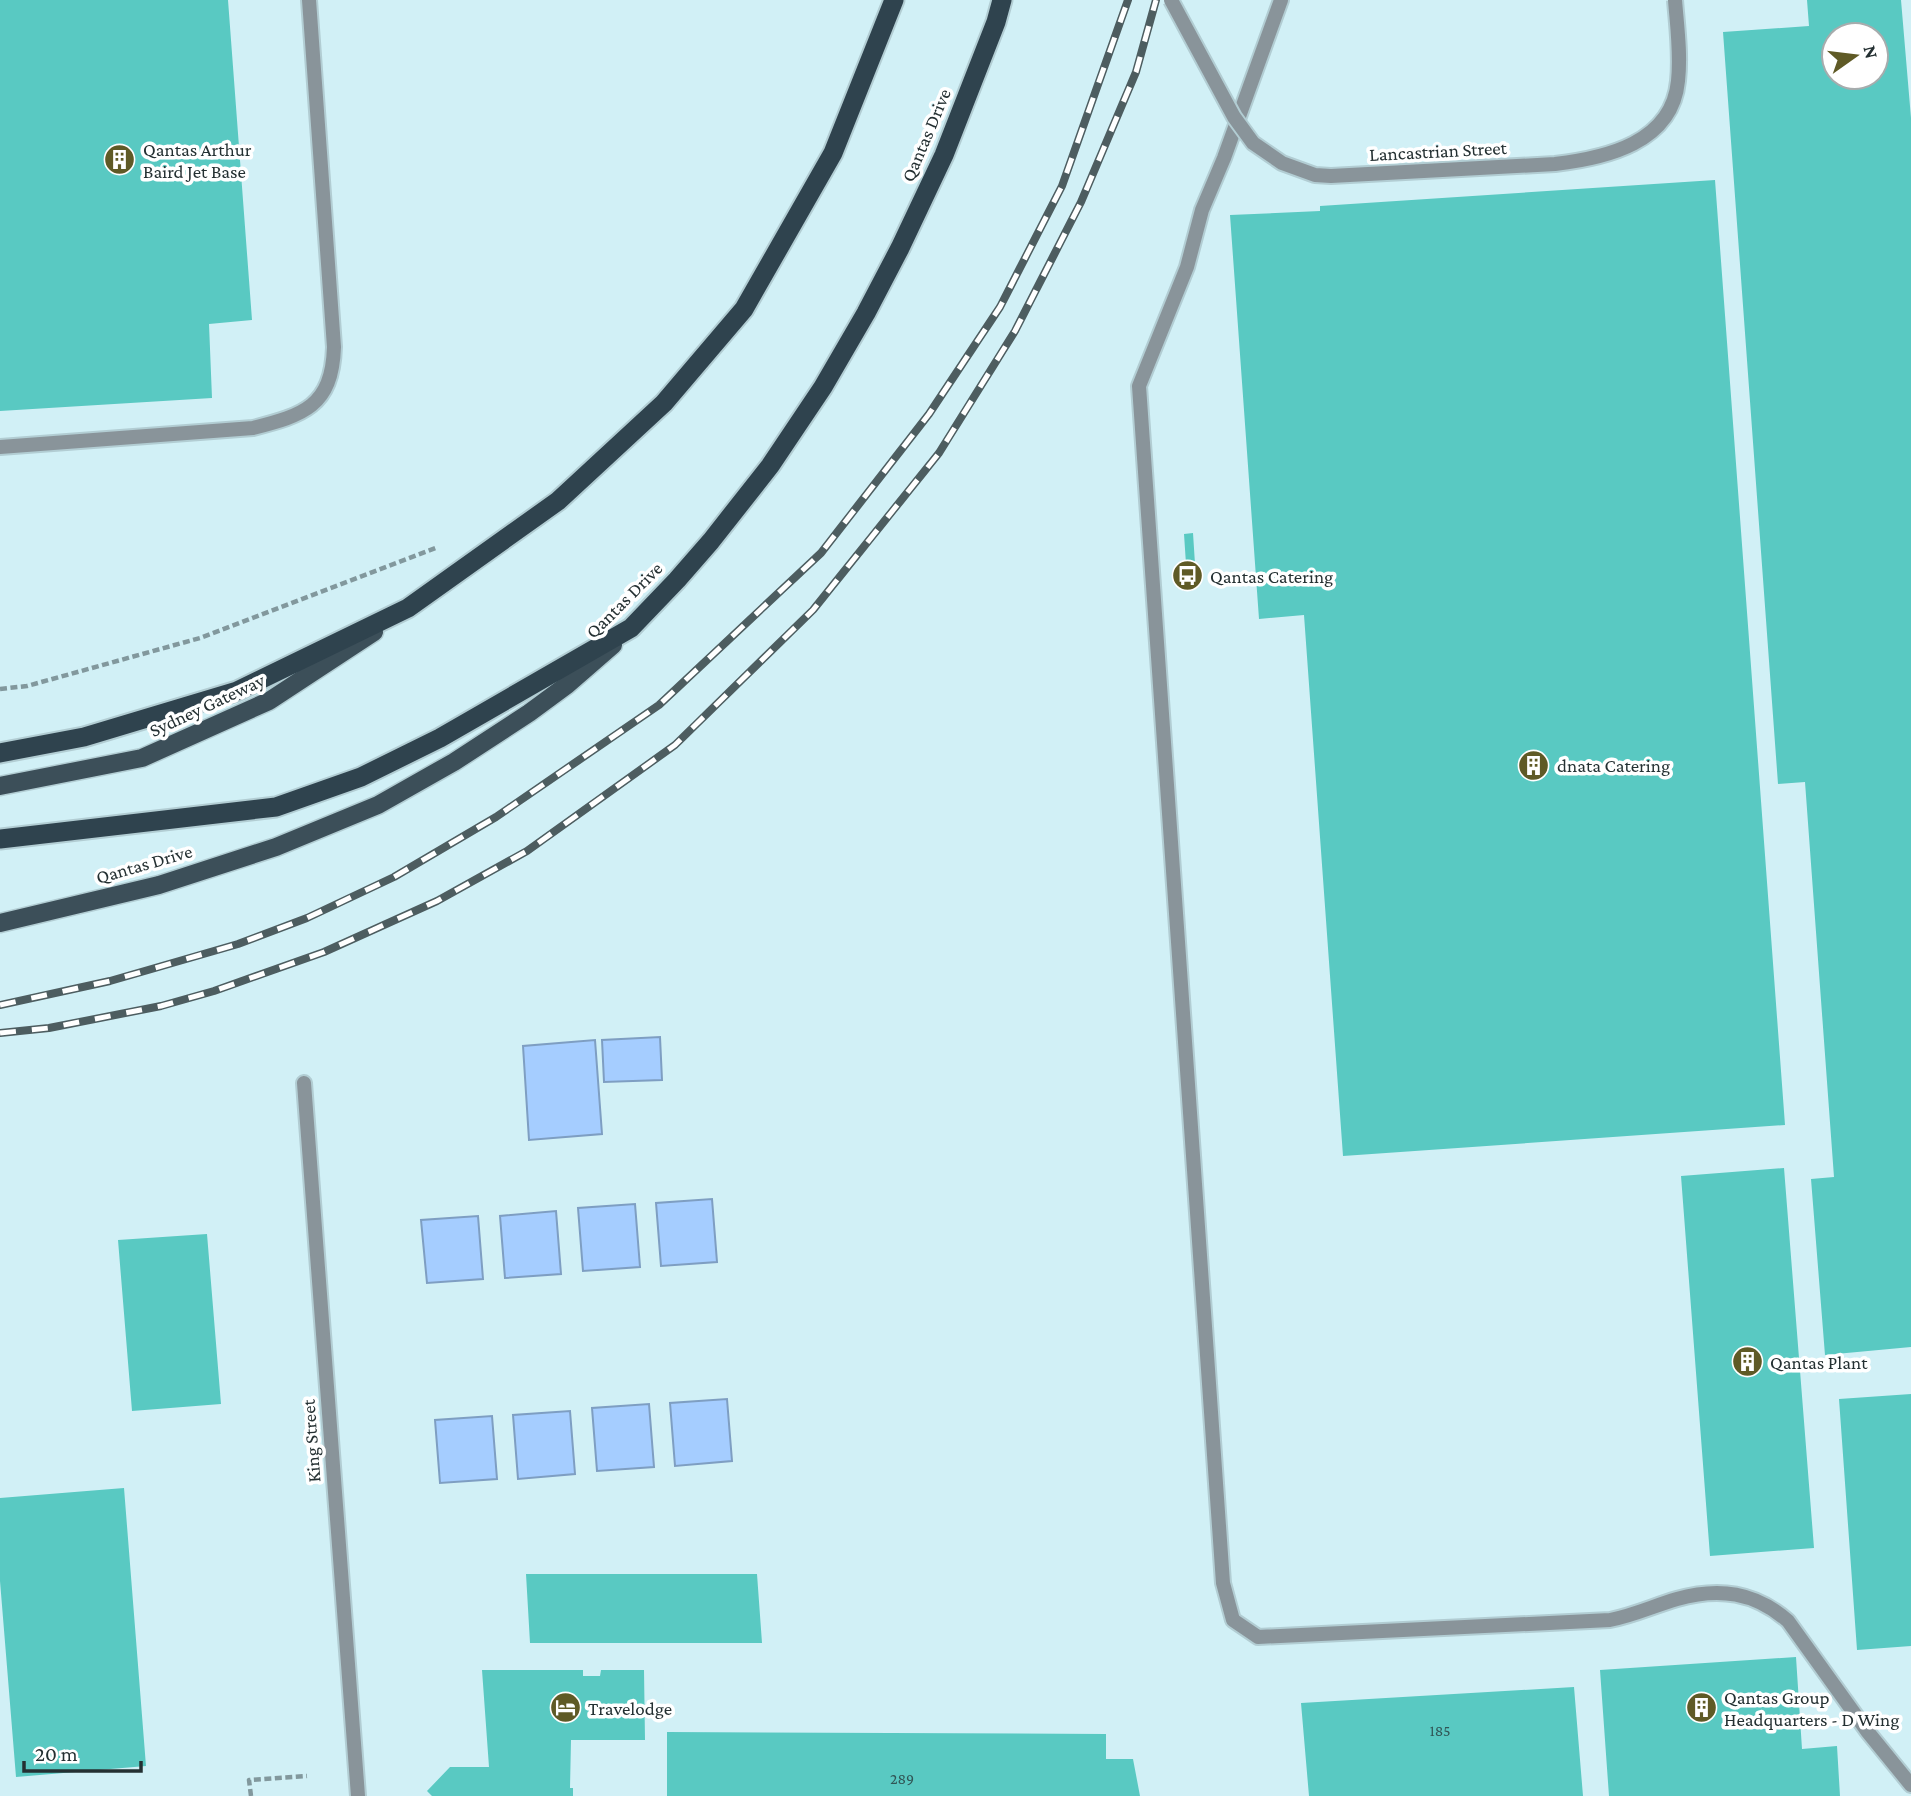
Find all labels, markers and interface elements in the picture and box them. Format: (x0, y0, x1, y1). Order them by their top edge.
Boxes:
north arrow (1820, 21, 1890, 91)
text: N (1859, 43, 1883, 61)
street label: Qantas Drive (897, 85, 955, 185)
street label: Lancastrian Street (1369, 137, 1508, 165)
place label: Qantas Arthur Baird Jet Base (143, 139, 252, 182)
building icon: Qantas Arthur Baird Jet Base (103, 143, 137, 177)
street label: Qantas Drive (582, 558, 666, 642)
bus stop icon: Qantas Catering (1170, 559, 1204, 593)
place label: Qantas Catering (1210, 566, 1333, 587)
street label: Sydney Gateway (146, 669, 268, 741)
building icon: dnata Catering (1517, 748, 1551, 782)
place label: dnata Catering (1557, 755, 1670, 776)
street label: Qantas Drive (93, 840, 195, 888)
building icon: Qantas Plant (1730, 1345, 1764, 1379)
place label: Qantas Plant (1770, 1352, 1868, 1373)
street label: King Street (298, 1398, 324, 1483)
place label: Qantas Group Headquarters - D Wing (1724, 1687, 1899, 1730)
hotel icon: Travelodge (548, 1691, 582, 1725)
building icon: Qantas Group Headquarters - D Wing (1684, 1691, 1718, 1725)
place label: Travelodge (588, 1698, 672, 1719)
house number: 185 (1429, 1722, 1451, 1739)
scale bar (24, 1730, 142, 1774)
text: 20 m (35, 1742, 78, 1766)
house number: 289 (890, 1770, 914, 1787)

